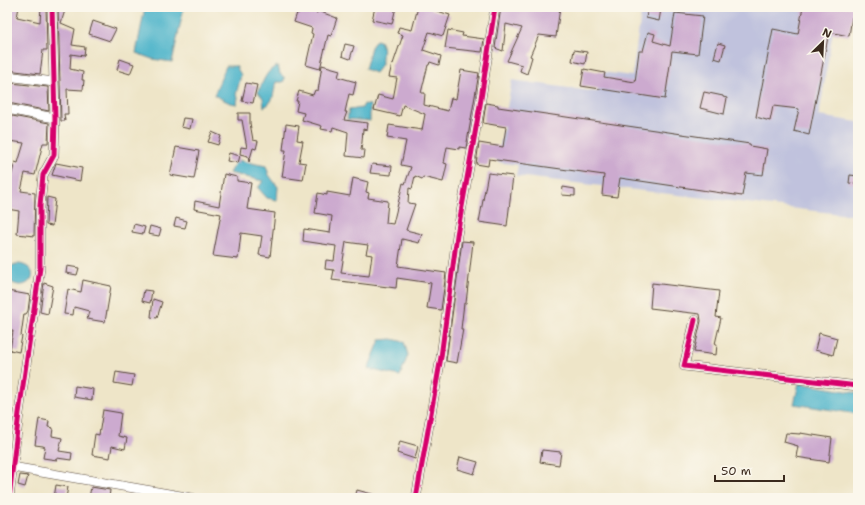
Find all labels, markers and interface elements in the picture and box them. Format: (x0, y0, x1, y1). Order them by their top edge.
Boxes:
north arrow (803, 22, 843, 62)
text: N (820, 25, 834, 42)
scale bar (715, 457, 784, 483)
text: 50 m (721, 463, 751, 479)

